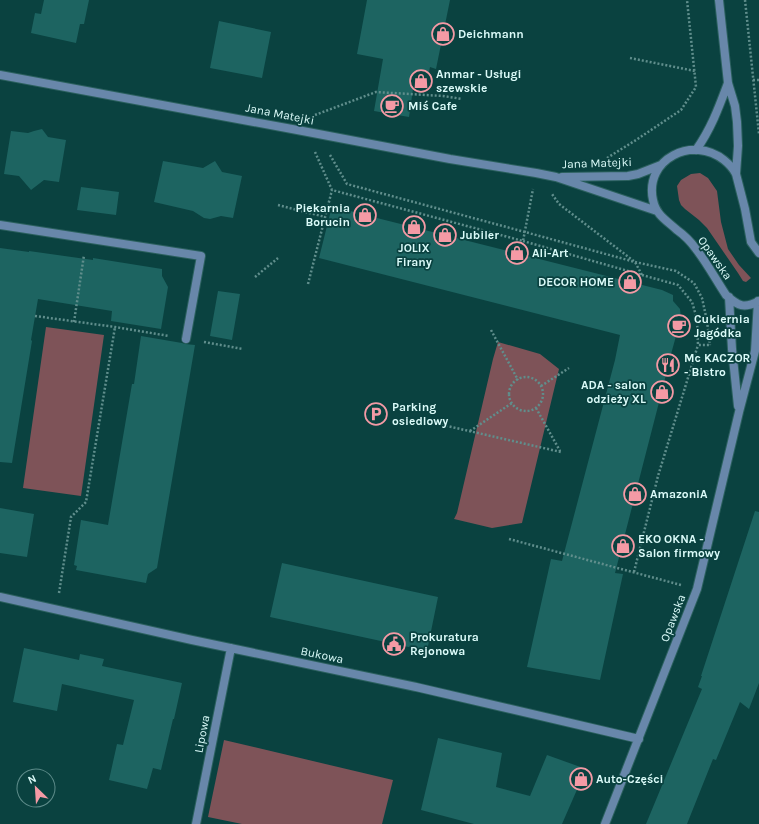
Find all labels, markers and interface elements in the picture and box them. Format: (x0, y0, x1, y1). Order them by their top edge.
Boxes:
shop icon: Deichmann (430, 21, 456, 47)
place label: Deichmann (458, 27, 524, 41)
place label: Anmar - Usługi szewskie (436, 67, 521, 95)
shop icon: Anmar - Usługi szewskie (408, 68, 434, 94)
cafe icon: Miś Cafe (379, 93, 405, 119)
place label: Miś Cafe (408, 99, 457, 113)
street label: Jana Matejki (244, 100, 316, 128)
street label: Jana Matejki (562, 155, 632, 171)
place label: Piekarnia Borucin (295, 201, 350, 229)
shop icon: Piekarnia Borucin (352, 202, 378, 228)
shop icon: JOLIX Firany (401, 214, 427, 240)
shop icon: Jubiler (432, 222, 458, 248)
place label: Jubiler (460, 228, 499, 242)
street label: Opawska (695, 234, 735, 282)
shop icon: Ali-Art (504, 240, 530, 266)
place label: JOLIX Firany (396, 241, 432, 269)
place label: Ali-Art (532, 246, 569, 260)
shop icon: DECOR HOME (617, 269, 643, 295)
place label: DECOR HOME (538, 275, 614, 289)
place label: Cukiernia Jagódka (694, 312, 750, 340)
cafe icon: Cukiernia Jagódka (666, 313, 692, 339)
place label: Mc KACZOR - Bistro (684, 351, 751, 379)
restaurant icon: Mc KACZOR - Bistro (655, 352, 681, 378)
place label: ADA - salon odzieży XL (581, 378, 646, 406)
shop icon: ADA - salon odzieży XL (649, 379, 675, 405)
place label: Parking osiedlowy (392, 400, 448, 428)
parking icon: Parking osiedlowy (363, 401, 389, 427)
shop icon: AmazoniA (622, 481, 648, 507)
place label: AmazoniA (650, 487, 708, 501)
place label: EKO OKNA - Salon firmowy (638, 532, 720, 560)
shop icon: EKO OKNA - Salon firmowy (610, 533, 636, 559)
street label: Opawska (658, 592, 688, 644)
place label: Prokuratura Rejonowa (410, 630, 479, 658)
public building icon: Prokuratura Rejonowa (381, 631, 407, 657)
street label: Bukowa (299, 644, 345, 666)
street label: Lipowa (191, 714, 213, 754)
shop icon: Auto-Części (568, 766, 594, 792)
north arrow (16, 768, 56, 808)
text: N (26, 772, 38, 787)
place label: Auto-Części (596, 772, 664, 786)

